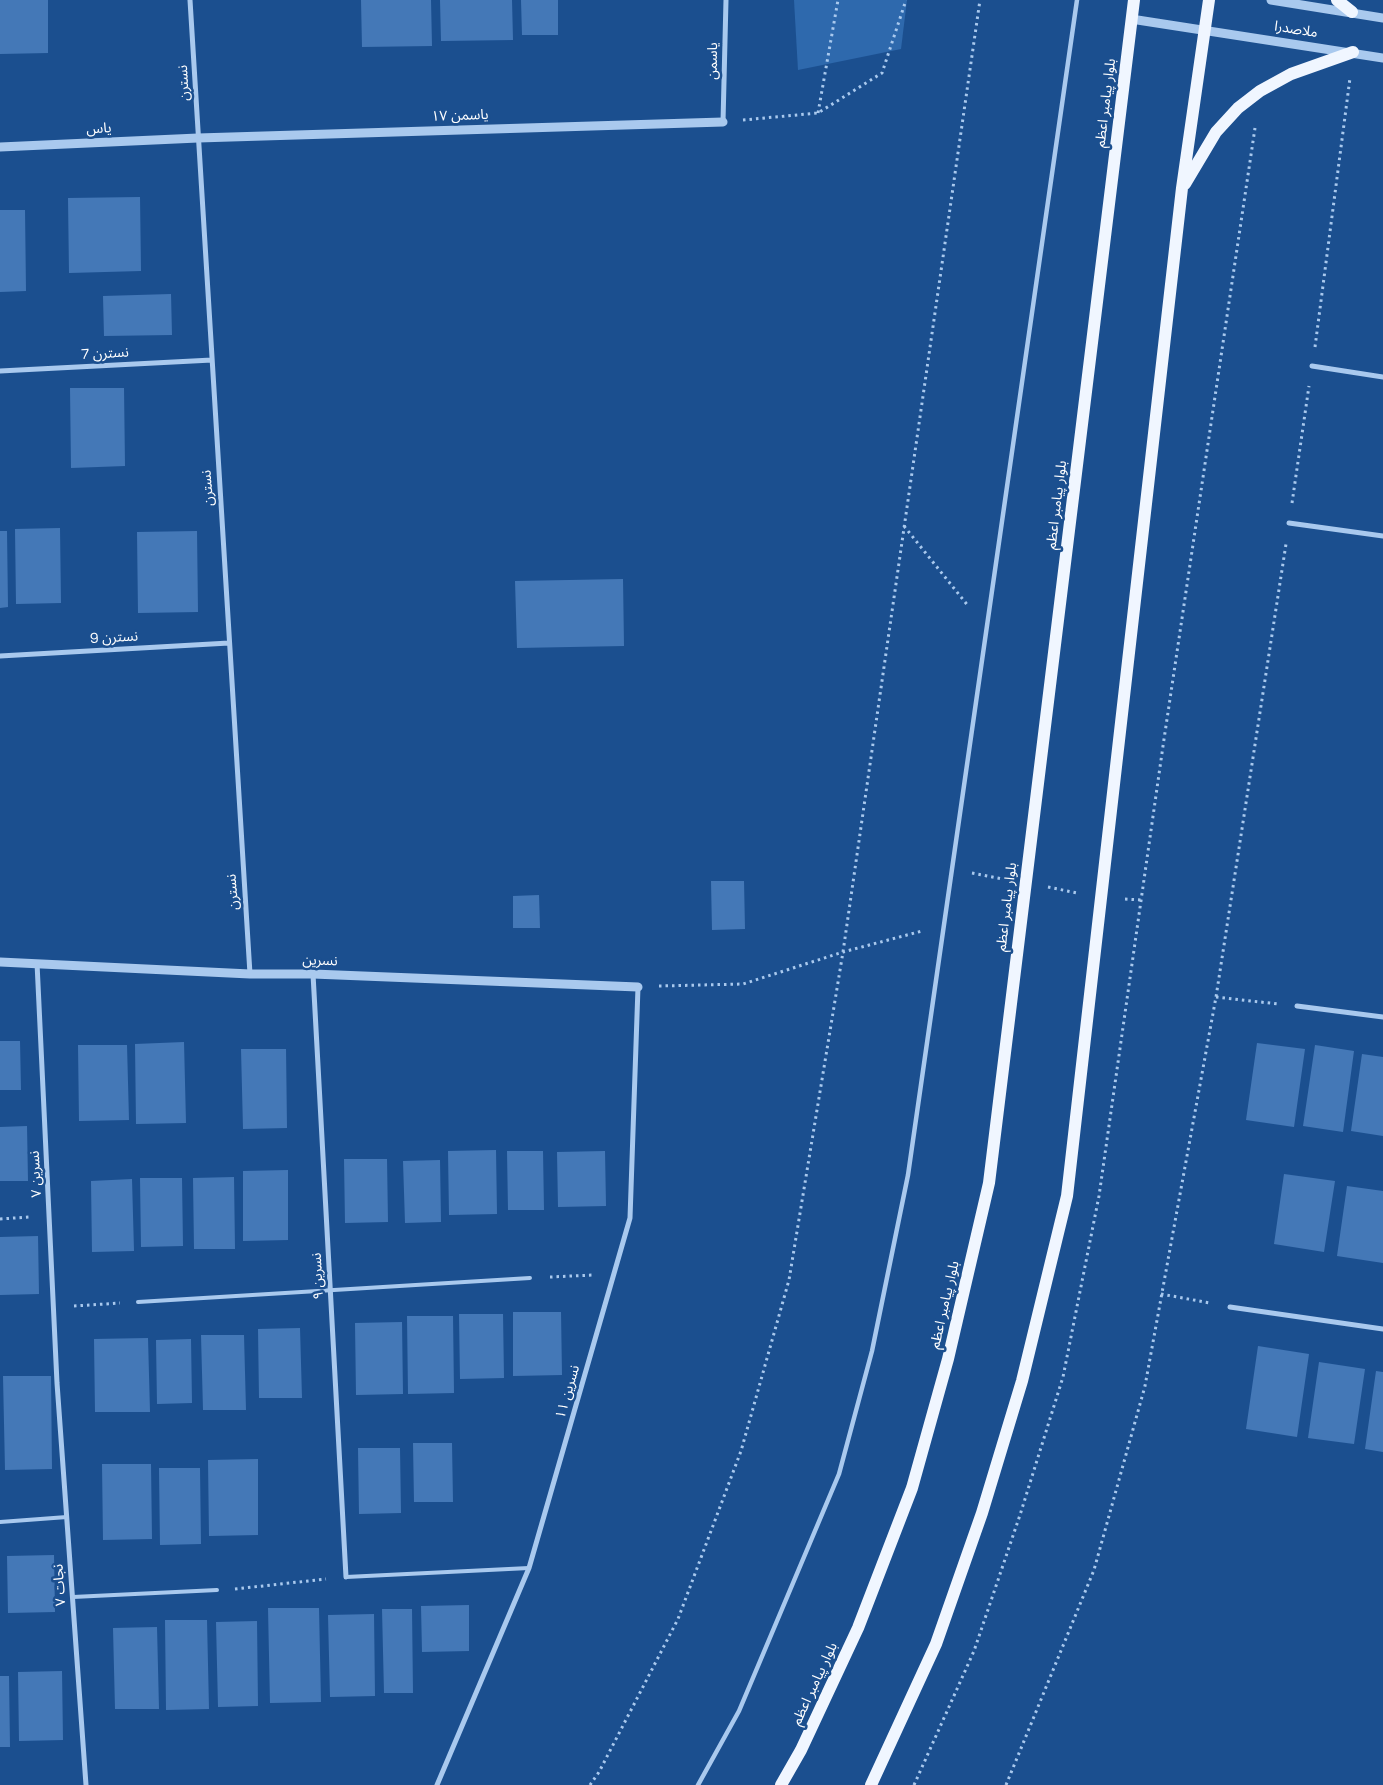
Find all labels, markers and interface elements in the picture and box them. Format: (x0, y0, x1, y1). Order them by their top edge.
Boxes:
street label: ملاصدرا (1273, 18, 1319, 42)
street label: یاسمن (704, 42, 722, 80)
street label: بلوار پیامبر اعظم (1092, 58, 1120, 148)
street label: نسترن (175, 65, 193, 101)
street label: یاسمن ۱۷ (431, 107, 489, 125)
street label: یاس (86, 120, 112, 138)
street label: نسترن 7 (81, 344, 129, 364)
street label: بلوار پیامبر اعظم (1043, 460, 1071, 550)
street label: نسترن (198, 469, 218, 507)
street label: نسترن 9 (89, 628, 139, 648)
street label: بلوار پیامبر اعظم (993, 862, 1021, 952)
street label: نسترن (223, 873, 243, 911)
street label: نسرین (302, 952, 338, 970)
street label: نسرین ۷ (26, 1150, 46, 1198)
street label: نسرین ۹ (308, 1252, 328, 1300)
street label: بلوار پیامبر اعظم (927, 1259, 963, 1351)
street label: نسرین ۱۱ (552, 1363, 584, 1421)
street label: نجات ۷ (50, 1563, 70, 1607)
street label: بلوار پیامبر اعظم (788, 1640, 842, 1728)

